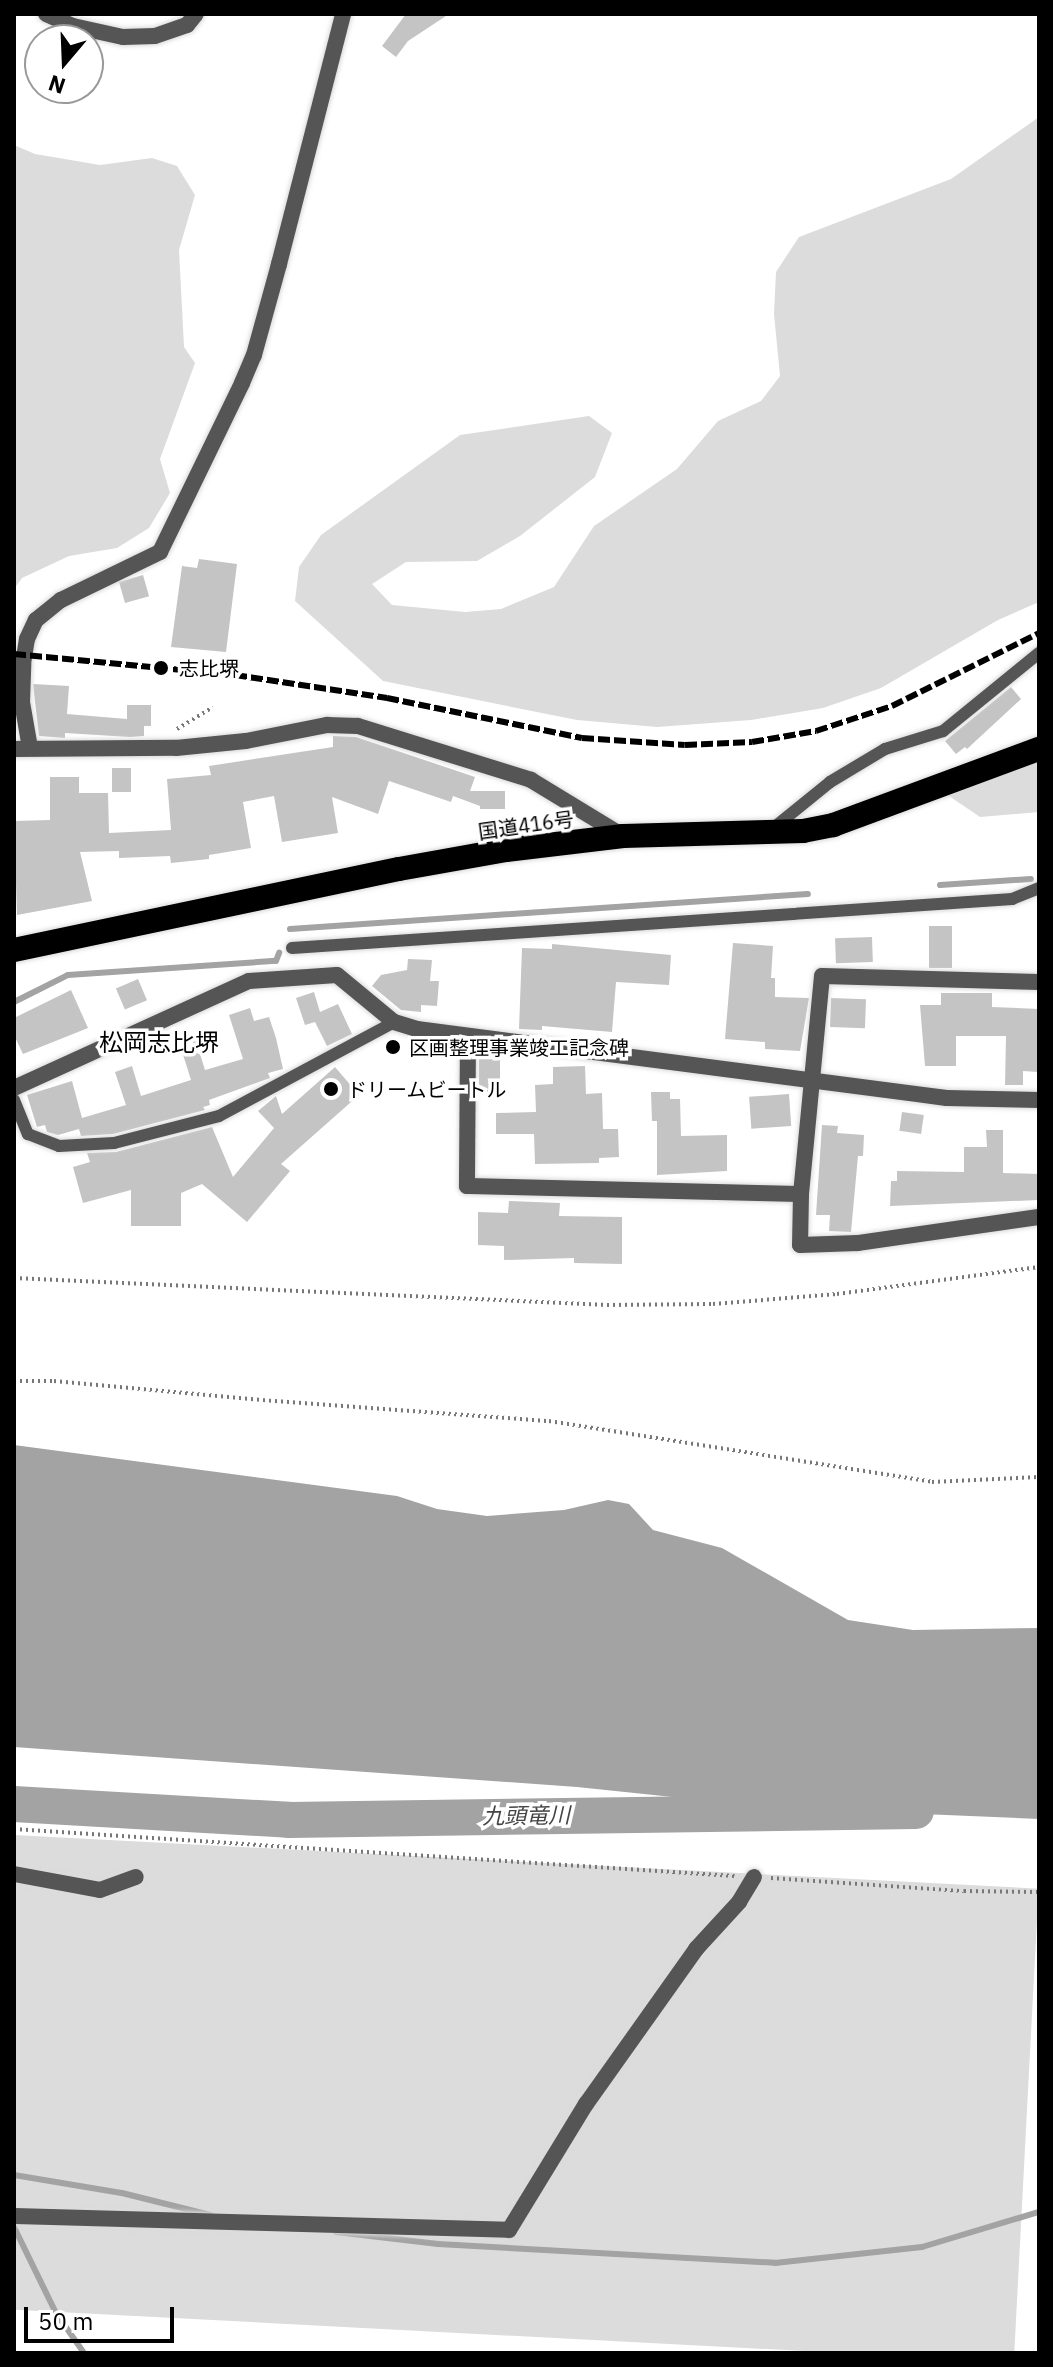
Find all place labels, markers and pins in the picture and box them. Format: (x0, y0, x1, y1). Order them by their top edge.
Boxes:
place label: 志比堺 (179, 656, 239, 680)
marker: 志比堺 (150, 657, 172, 679)
place label: 区画整理事業竣工記念碑 (409, 1035, 629, 1059)
marker: 区画整理事業竣工記念碑 (384, 1038, 402, 1056)
place label: ドリームビートル (347, 1077, 507, 1101)
marker: ドリームビートル (322, 1080, 340, 1098)

